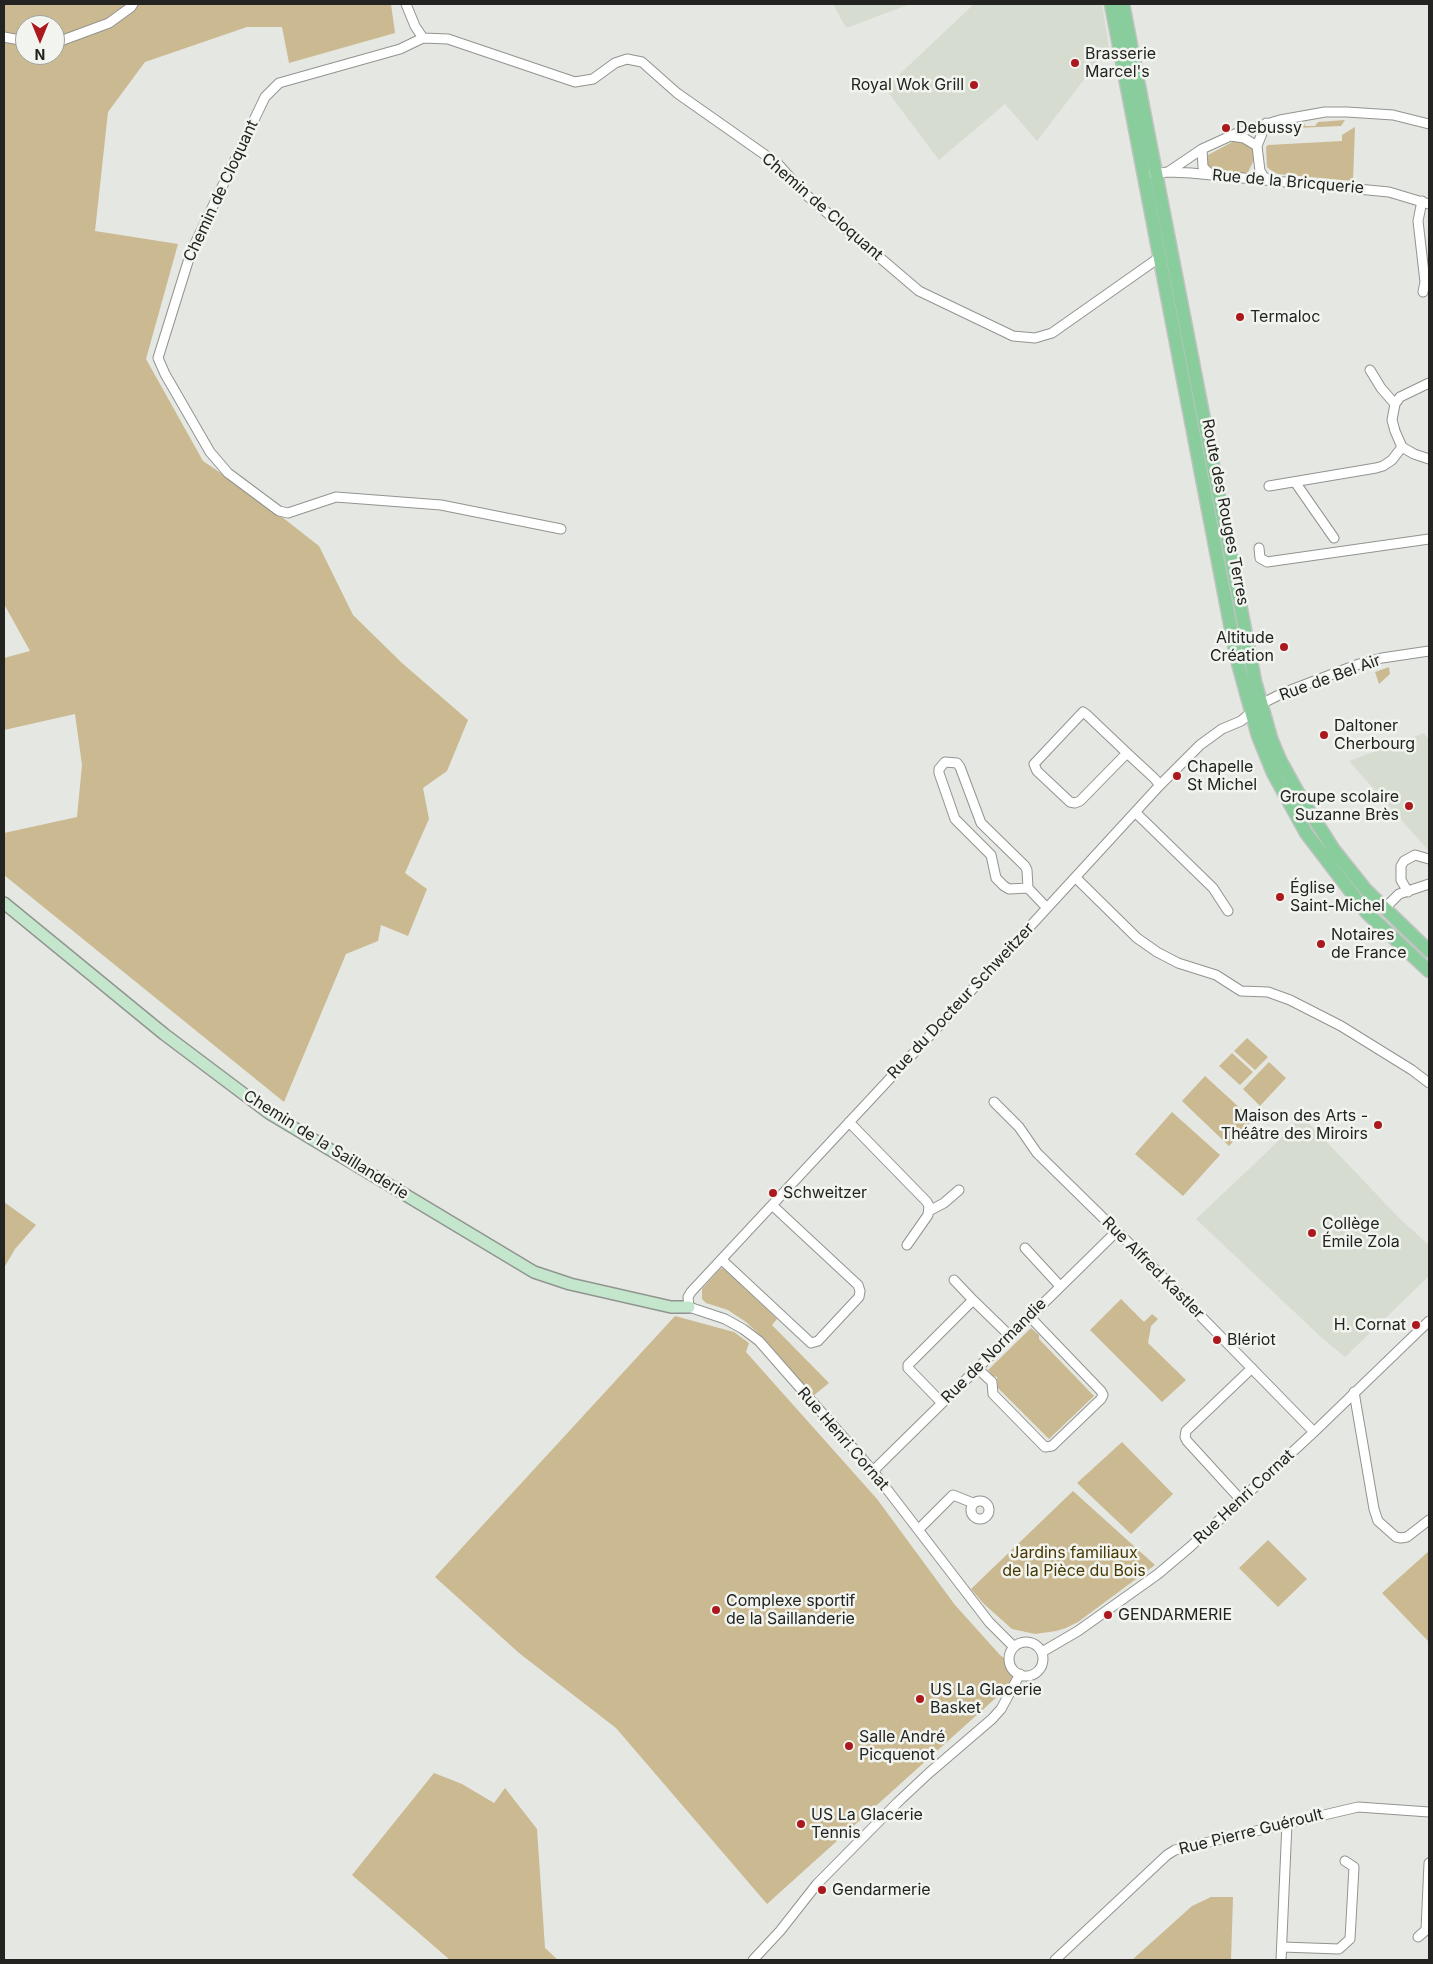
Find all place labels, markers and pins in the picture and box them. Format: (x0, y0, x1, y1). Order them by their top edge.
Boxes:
place label: Brasserie Marcel's (1085, 44, 1156, 82)
marker: Brasserie Marcel's (1069, 57, 1081, 69)
place label: Royal Wok Grill (851, 75, 964, 95)
marker: Royal Wok Grill (968, 79, 980, 91)
place label: Debussy (1236, 118, 1302, 138)
marker: Debussy (1220, 122, 1232, 134)
place label: Termaloc (1250, 307, 1320, 327)
marker: Termaloc (1234, 311, 1246, 323)
place label: Altitude Création (1210, 628, 1274, 666)
marker: Altitude Création (1278, 641, 1290, 653)
place label: Daltoner Cherbourg (1334, 716, 1415, 754)
marker: Daltoner Cherbourg (1318, 729, 1330, 741)
place label: Chapelle St Michel (1187, 757, 1257, 795)
marker: Chapelle St Michel (1171, 770, 1183, 782)
place label: Groupe scolaire Suzanne Brès (1280, 787, 1399, 825)
marker: Groupe scolaire Suzanne Brès (1403, 800, 1415, 812)
place label: Église Saint-Michel (1290, 878, 1385, 916)
marker: Église Saint-Michel (1274, 891, 1286, 903)
place label: Notaires de France (1331, 925, 1407, 963)
marker: Notaires de France (1315, 938, 1327, 950)
place label: Maison des Arts - Théâtre des Miroirs (1221, 1106, 1368, 1144)
marker: Maison des Arts - Théâtre des Miroirs (1372, 1119, 1384, 1131)
place label: Schweitzer (783, 1183, 867, 1203)
marker: Schweitzer (767, 1187, 779, 1199)
place label: Collège Émile Zola (1322, 1214, 1400, 1252)
marker: Collège Émile Zola (1306, 1227, 1318, 1239)
place label: H. Cornat (1334, 1315, 1406, 1335)
marker: H. Cornat (1410, 1319, 1422, 1331)
place label: Blériot (1227, 1330, 1276, 1350)
marker: Blériot (1211, 1334, 1223, 1346)
place label: Complexe sportif de la Saillanderie (726, 1591, 855, 1629)
marker: Complexe sportif de la Saillanderie (710, 1604, 722, 1616)
place label: GENDARMERIE (1118, 1605, 1232, 1625)
marker: GENDARMERIE (1102, 1609, 1114, 1621)
place label: US La Glacerie Basket (930, 1680, 1042, 1718)
marker: US La Glacerie Basket (914, 1693, 926, 1705)
place label: Salle André Picquenot (859, 1727, 945, 1765)
marker: Salle André Picquenot (843, 1740, 855, 1752)
place label: US La Glacerie Tennis (811, 1805, 923, 1843)
marker: US La Glacerie Tennis (795, 1818, 807, 1830)
place label: Gendarmerie (832, 1880, 931, 1900)
marker: Gendarmerie (816, 1884, 828, 1896)

